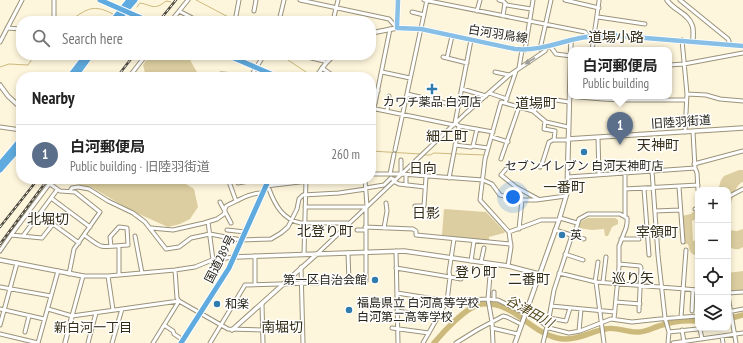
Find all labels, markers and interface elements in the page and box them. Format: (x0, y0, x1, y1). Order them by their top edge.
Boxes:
search box (16, 16, 376, 60)
street label: 白河羽鳥線 (467, 21, 529, 46)
icon: search (30, 27, 52, 49)
district label: 道場小路 (588, 28, 644, 46)
text: Search here (62, 29, 123, 48)
popup (568, 47, 672, 99)
text: 白河郵便局 (582, 56, 658, 75)
one-way arrow (525, 57, 536, 65)
text: Public building (582, 75, 649, 92)
marker: カワチ薬品 白河店 (427, 84, 437, 94)
text: Nearby (32, 87, 75, 109)
place label: カワチ薬品 白河店 (383, 94, 481, 109)
district label: 道場町 (515, 94, 557, 112)
pin: 1 (607, 112, 633, 145)
street label: 旧陸羽街道 (651, 112, 711, 131)
district label: 細工町 (426, 127, 468, 145)
district label: 天神町 (637, 136, 679, 154)
text: 白河郵便局 (70, 137, 145, 156)
text: 1 (42, 146, 48, 163)
text: 260 m (331, 146, 360, 163)
marker: セブンイレブン 白河天神町店 (579, 147, 589, 157)
text: Public building · 旧陸羽街道 (70, 158, 210, 175)
place label: セブンイレブン 白河天神町店 (505, 158, 663, 173)
district label: 日向 (409, 159, 437, 177)
district label: 一番町 (543, 178, 585, 196)
your location (503, 187, 523, 207)
map controls (695, 187, 731, 331)
button: + (695, 187, 731, 223)
district label: 日影 (412, 204, 440, 222)
district label: 北堀切 (27, 210, 69, 228)
district label: 北登り町 (297, 222, 353, 240)
district label: 宰領町 (636, 223, 678, 241)
button: − (695, 223, 731, 259)
place label: 英 (570, 227, 582, 242)
marker: 英 (557, 230, 567, 240)
street label: 国道289号 (201, 232, 238, 285)
button: locate (695, 259, 731, 295)
district label: 登り町 (455, 263, 497, 281)
district label: 巡り矢 (612, 269, 654, 287)
district label: 二番町 (508, 270, 550, 288)
place label: 第一区自治会館 (283, 272, 367, 287)
marker: 第一区自治会館 (370, 275, 380, 285)
water label: 谷津田川 (503, 291, 558, 332)
place label: 福島県立 白河高等学校 白河第二高等学校 (357, 295, 480, 324)
button: layers (695, 295, 731, 331)
place label: 和楽 (225, 296, 249, 311)
marker: 和楽 (212, 299, 222, 309)
marker: 福島県立 白河高等学校 白河第二高等学校 (344, 305, 354, 315)
district label: 南堀切 (261, 318, 303, 336)
district label: 新白河一丁目 (54, 319, 132, 336)

